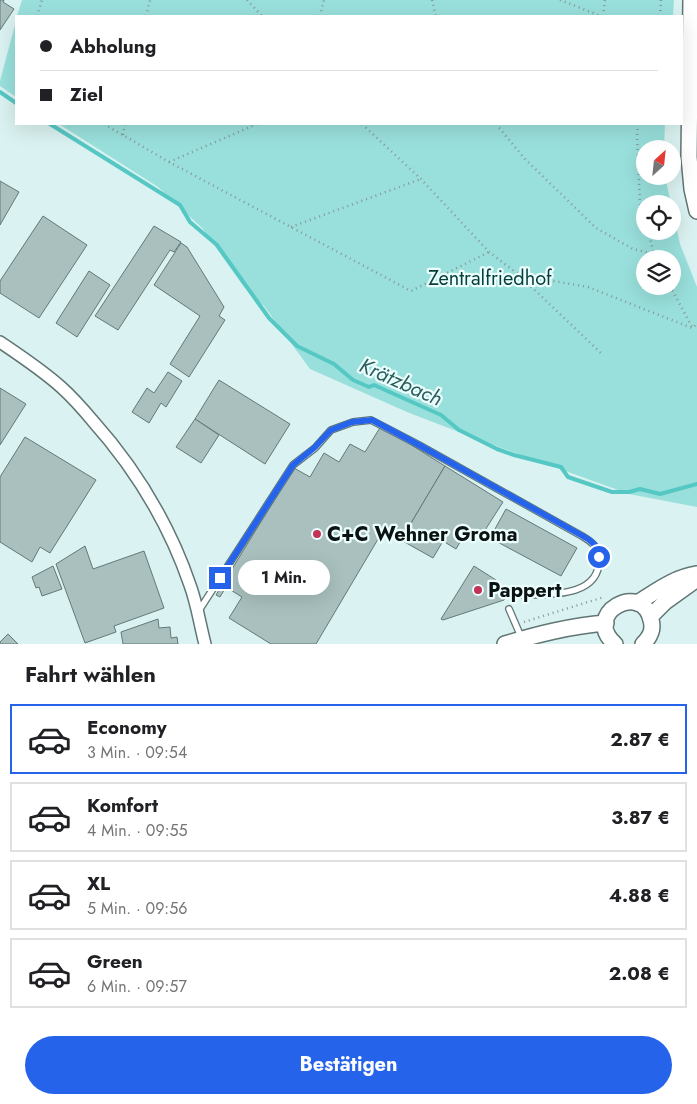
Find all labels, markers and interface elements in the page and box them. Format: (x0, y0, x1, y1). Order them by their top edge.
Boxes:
text: Abholung (70, 33, 156, 60)
text: Ziel (70, 81, 103, 108)
north arrow (636, 140, 681, 185)
map controls (636, 140, 681, 295)
button: locate (636, 195, 681, 240)
button: layers (636, 250, 681, 295)
park label: Zentralfriedhof (428, 264, 553, 293)
water label: Krätzbach (355, 350, 447, 414)
place label: C+C Wehner Groma (327, 520, 517, 549)
marker: C+C Wehner Groma (311, 528, 323, 540)
route start (588, 546, 610, 568)
callout: 1 Min. (238, 560, 330, 596)
text: 1 Min. (261, 566, 307, 589)
route end (209, 567, 231, 589)
place label: Pappert (488, 576, 562, 605)
marker: Pappert (472, 584, 484, 596)
text: Fahrt wählen (25, 658, 156, 690)
text: Economy (87, 714, 167, 741)
icon: car (27, 717, 72, 762)
text: 2.87 € (610, 726, 670, 753)
text: 3 Min. · 09:54 (87, 741, 187, 764)
text: Komfort (87, 792, 158, 819)
icon: car (27, 795, 72, 840)
text: 3.87 € (611, 804, 670, 831)
text: 4 Min. · 09:55 (87, 819, 188, 842)
text: XL (87, 870, 110, 897)
icon: car (27, 873, 72, 918)
text: 4.88 € (609, 882, 670, 909)
text: 5 Min. · 09:56 (87, 897, 187, 920)
text: Green (87, 948, 143, 975)
icon: car (27, 951, 72, 996)
text: 2.08 € (609, 960, 670, 987)
text: 6 Min. · 09:57 (87, 975, 187, 998)
button: Bestätigen (25, 1036, 672, 1094)

